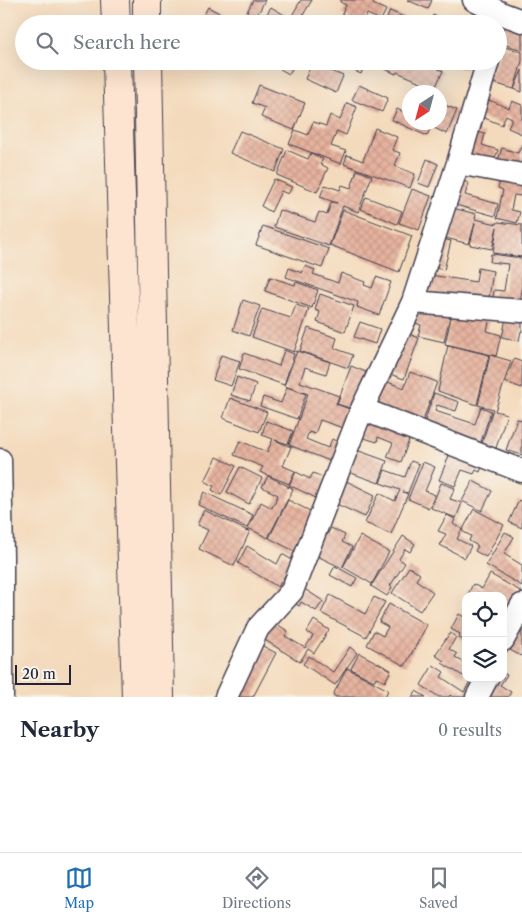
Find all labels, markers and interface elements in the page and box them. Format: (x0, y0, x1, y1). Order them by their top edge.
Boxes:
search box (15, 15, 507, 70)
icon: search (33, 29, 61, 57)
text: Search here (73, 31, 181, 54)
north arrow (402, 85, 447, 130)
map controls (462, 592, 507, 682)
button: locate (462, 592, 507, 637)
button: layers (462, 637, 507, 682)
scale bar (15, 662, 71, 685)
text: 20 m (22, 665, 56, 683)
text: Nearby (20, 717, 99, 742)
text: 0 results (438, 720, 502, 740)
tab: Map (64, 864, 94, 912)
tab: Directions (222, 864, 291, 912)
tab: Saved (419, 864, 458, 912)

